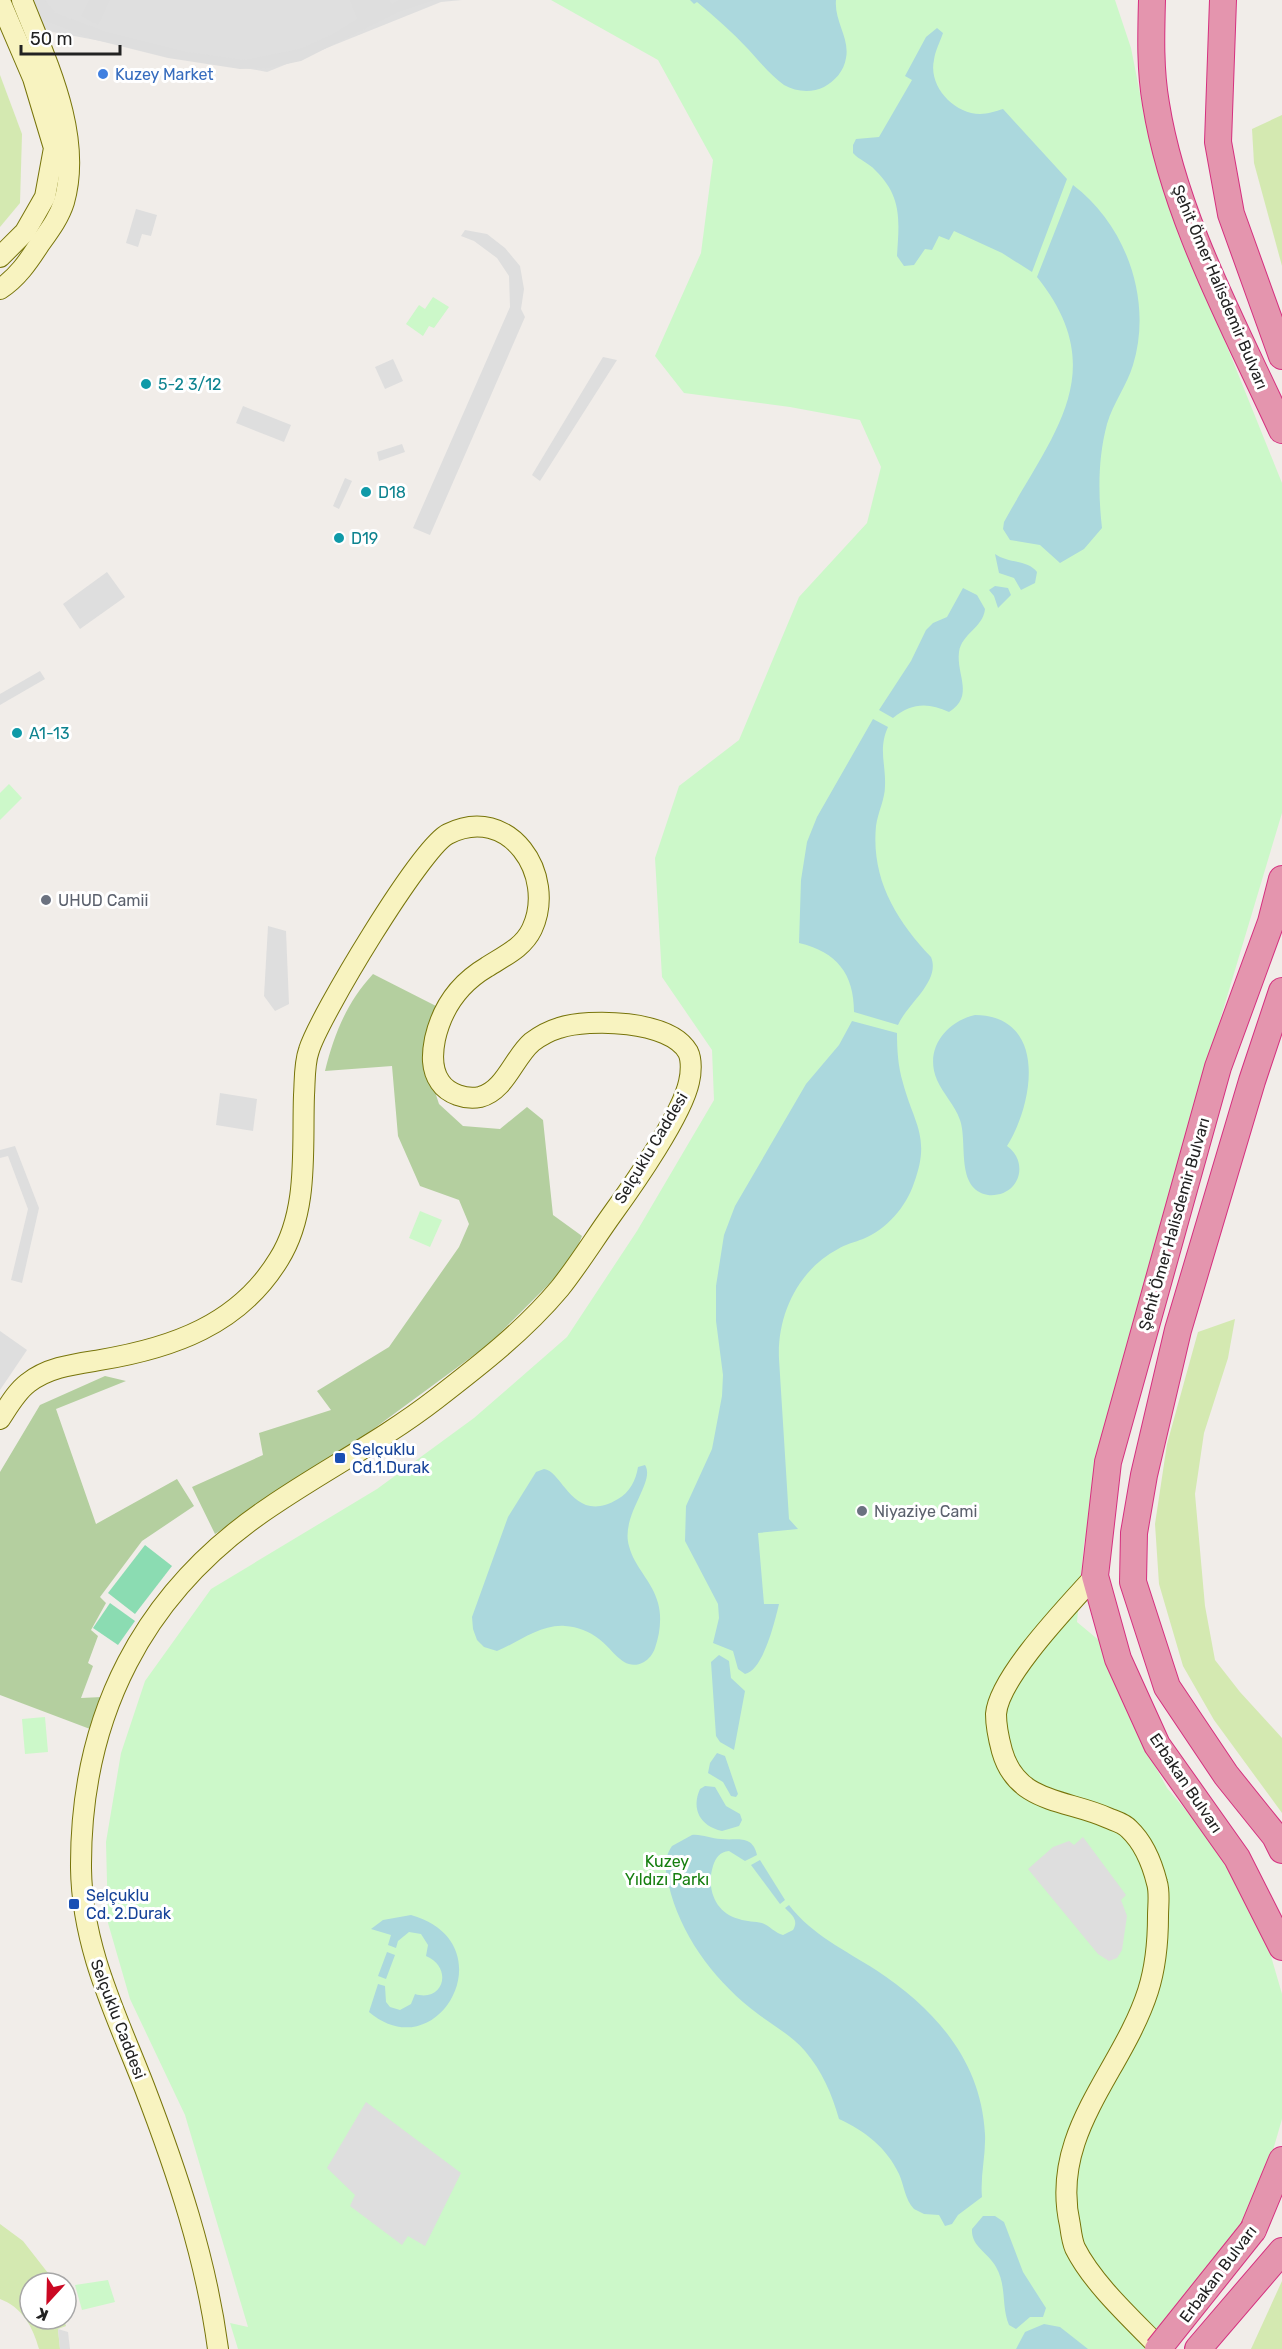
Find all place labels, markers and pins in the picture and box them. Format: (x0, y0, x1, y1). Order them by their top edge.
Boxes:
place label: Kuzey Market (115, 65, 214, 84)
marker: Kuzey Market (96, 67, 110, 81)
place label: 5-2 3/12 (158, 375, 221, 394)
marker: 5-2 3/12 (139, 377, 153, 391)
place label: D18 (378, 483, 406, 502)
marker: D18 (359, 485, 373, 499)
place label: D19 (351, 529, 378, 548)
marker: D19 (332, 531, 346, 545)
place label: A1-13 (29, 724, 70, 743)
marker: A1-13 (10, 726, 24, 740)
place label: UHUD Camii (58, 891, 148, 910)
marker: UHUD Camii (39, 893, 53, 907)
place label: Selçuklu Cd.1.Durak (352, 1440, 430, 1477)
marker: Selçuklu Cd.1.Durak (333, 1451, 347, 1465)
place label: Niyaziye Cami (874, 1502, 977, 1521)
marker: Niyaziye Cami (855, 1504, 869, 1518)
place label: Selçuklu Cd. 2.Durak (86, 1886, 172, 1923)
marker: Selçuklu Cd. 2.Durak (67, 1897, 81, 1911)

